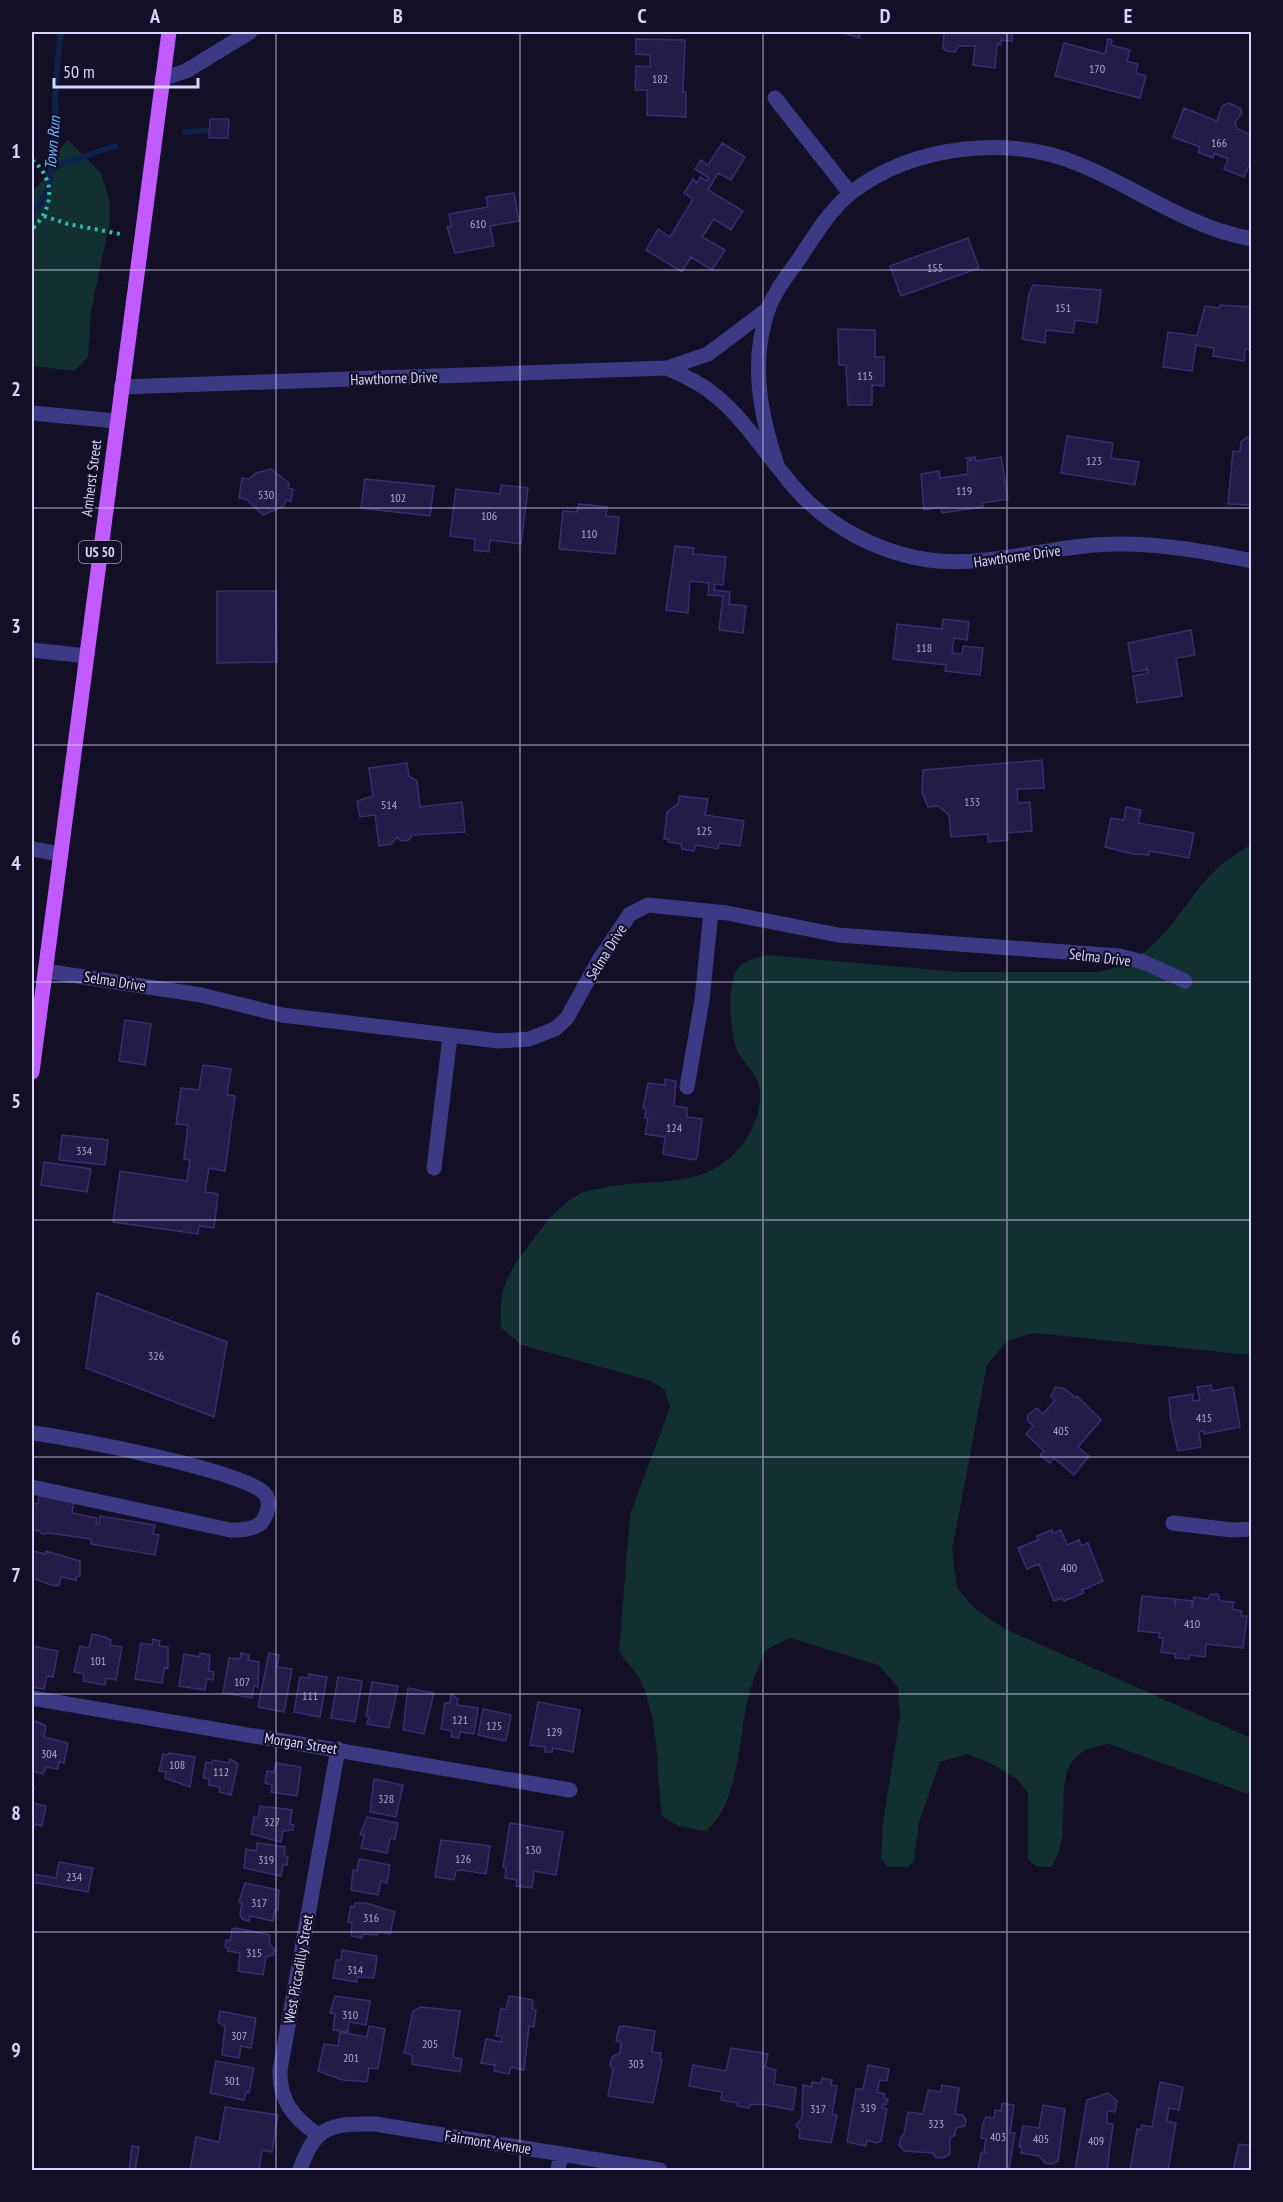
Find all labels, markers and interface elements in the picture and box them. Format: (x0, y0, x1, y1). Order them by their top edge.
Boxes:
text: A (149, 3, 161, 29)
text: B (393, 3, 403, 29)
text: C (637, 3, 647, 29)
text: D (880, 3, 891, 29)
text: E (1124, 3, 1132, 29)
scale bar (54, 51, 198, 89)
text: 50 m (63, 60, 95, 83)
house number: 170 (1089, 61, 1105, 76)
house number: 182 (652, 71, 668, 86)
water label: Town Run (40, 114, 64, 171)
house number: 166 (1211, 135, 1227, 150)
text: 1 (11, 138, 21, 164)
house number: 610 (470, 216, 486, 231)
house number: 155 (927, 260, 943, 275)
house number: 151 (1055, 300, 1071, 315)
street label: Hawthorne Drive (350, 367, 438, 389)
house number: 115 (857, 368, 873, 383)
text: 2 (11, 376, 21, 402)
street label: Amherst Street (77, 439, 105, 517)
house number: 123 (1086, 453, 1102, 468)
house number: 119 (956, 483, 972, 498)
house number: 530 (258, 487, 274, 502)
house number: 102 (390, 490, 406, 505)
house number: 106 (481, 508, 497, 523)
house number: 110 (581, 526, 597, 541)
road number: US 50 (79, 541, 121, 563)
street label: Hawthorne Drive (972, 541, 1062, 571)
text: 3 (11, 613, 21, 639)
house number: 118 (916, 640, 932, 655)
house number: 133 (964, 794, 980, 809)
house number: 514 (381, 797, 398, 812)
house number: 125 (696, 823, 712, 838)
text: 4 (11, 850, 21, 876)
street label: Selma Drive (581, 921, 631, 983)
street label: Selma Drive (1068, 944, 1132, 970)
street label: Selma Drive (83, 967, 147, 995)
text: 5 (11, 1088, 21, 1114)
house number: 124 (666, 1120, 683, 1135)
house number: 334 (76, 1143, 93, 1158)
text: 6 (11, 1325, 21, 1351)
house number: 326 (148, 1348, 164, 1363)
house number: 415 (1196, 1410, 1212, 1425)
house number: 405 (1053, 1423, 1069, 1438)
house number: 400 (1061, 1560, 1077, 1575)
text: 7 (11, 1562, 21, 1588)
house number: 410 (1184, 1616, 1200, 1631)
house number: 101 (90, 1653, 106, 1668)
house number: 107 (234, 1674, 250, 1689)
house number: 111 (302, 1688, 318, 1703)
house number: 121 (452, 1712, 468, 1727)
house number: 125 (486, 1718, 502, 1733)
house number: 129 (546, 1724, 562, 1739)
street label: Morgan Street (263, 1728, 339, 1758)
house number: 304 (41, 1746, 58, 1761)
house number: 108 (169, 1757, 185, 1772)
house number: 112 (213, 1764, 229, 1779)
house number: 328 (378, 1791, 394, 1806)
text: 8 (11, 1800, 21, 1826)
house number: 327 (264, 1814, 280, 1829)
house number: 130 (525, 1842, 541, 1857)
house number: 126 (455, 1851, 471, 1866)
house number: 319 (258, 1852, 274, 1867)
house number: 234 (66, 1869, 83, 1884)
house number: 317 (251, 1895, 267, 1910)
house number: 316 (363, 1910, 379, 1925)
street label: West Piccadilly Street (279, 1913, 317, 2025)
house number: 315 (246, 1945, 262, 1960)
house number: 314 (347, 1962, 364, 1977)
house number: 310 (342, 2007, 358, 2022)
house number: 307 (231, 2028, 247, 2043)
house number: 205 (422, 2036, 438, 2051)
text: 9 (11, 2037, 21, 2063)
house number: 201 (343, 2050, 359, 2065)
house number: 303 (628, 2056, 644, 2071)
house number: 301 (224, 2073, 240, 2088)
house number: 319 (860, 2100, 876, 2115)
house number: 317 (810, 2101, 826, 2116)
house number: 323 (928, 2116, 944, 2131)
street label: Fairmont Avenue (443, 2126, 533, 2158)
house number: 403 (990, 2129, 1006, 2144)
house number: 405 (1033, 2131, 1049, 2146)
house number: 409 (1088, 2133, 1104, 2148)

